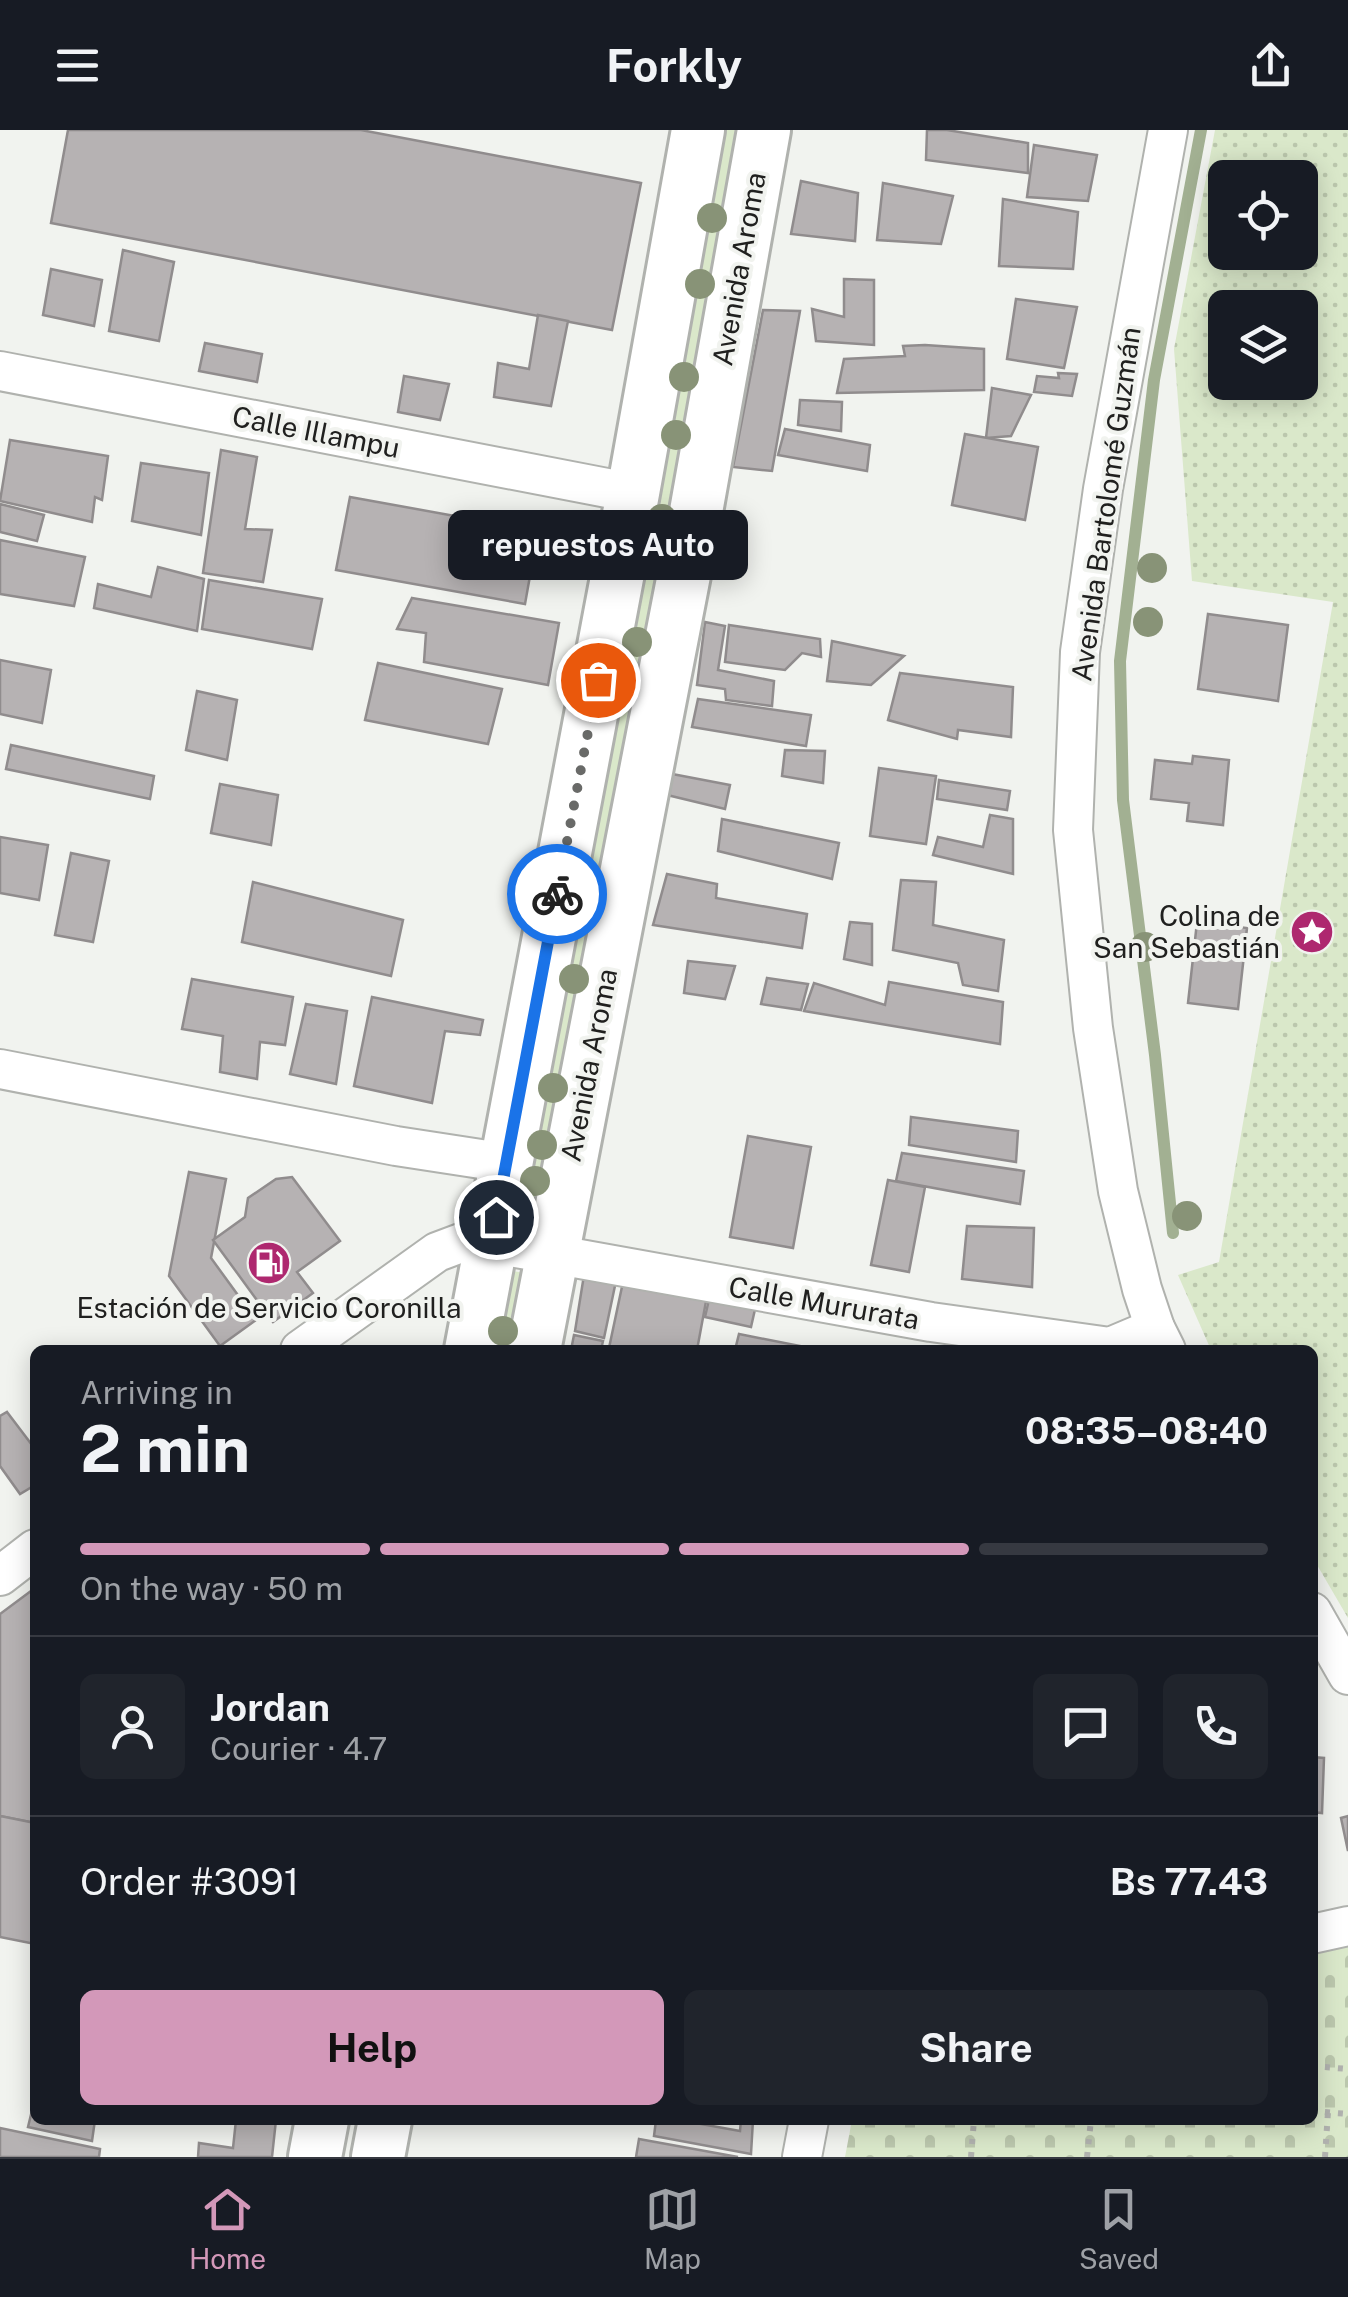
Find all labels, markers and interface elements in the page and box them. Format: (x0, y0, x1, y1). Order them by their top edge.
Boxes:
icon: menu (50, 38, 105, 93)
icon: share (1243, 38, 1298, 93)
text: Forkly (606, 39, 742, 92)
map controls (1208, 160, 1318, 400)
button: locate (1208, 160, 1318, 270)
street label: Avenida Aroma (705, 170, 772, 368)
button: layers (1208, 290, 1318, 400)
street label: Avenida Bartolomé Guzmán (1064, 325, 1147, 683)
street label: Calle Illampu (230, 399, 403, 464)
callout: repuestos Auto (448, 510, 748, 580)
text: repuestos Auto (481, 526, 715, 563)
pin (556, 638, 641, 723)
icon: bag (571, 653, 626, 708)
courier (507, 844, 607, 944)
icon: bike (530, 867, 585, 922)
place label: Colina de San Sebastián (1093, 899, 1280, 964)
place icon: Colina de San Sebastián (1289, 909, 1335, 955)
street label: Avenida Aroma (554, 966, 623, 1164)
pin (454, 1175, 539, 1260)
icon: home (469, 1190, 524, 1245)
fuel station icon: Estación de Servicio Coronilla (246, 1240, 292, 1286)
street label: Calle Mururata (726, 1269, 922, 1336)
place label: Estación de Servicio Coronilla (76, 1291, 462, 1324)
text: Arriving in (80, 1374, 233, 1411)
text: 08:35–08:40 (1025, 1408, 1268, 1453)
text: 2 min (80, 1410, 250, 1487)
text: On the way · 50 m (80, 1570, 343, 1607)
button: person (80, 1674, 185, 1779)
button: chat (1033, 1674, 1138, 1779)
button: phone (1163, 1674, 1268, 1779)
text: Jordan (210, 1685, 330, 1730)
text: Courier · 4.7 (210, 1730, 387, 1767)
text: Order #3091 (80, 1859, 299, 1904)
text: Bs 77.43 (1110, 1859, 1268, 1904)
button: Help (80, 1990, 664, 2105)
button: Share (684, 1990, 1268, 2105)
tab: Home (189, 2182, 266, 2275)
tab: Map (644, 2182, 701, 2275)
tab: Saved (1079, 2182, 1159, 2275)

